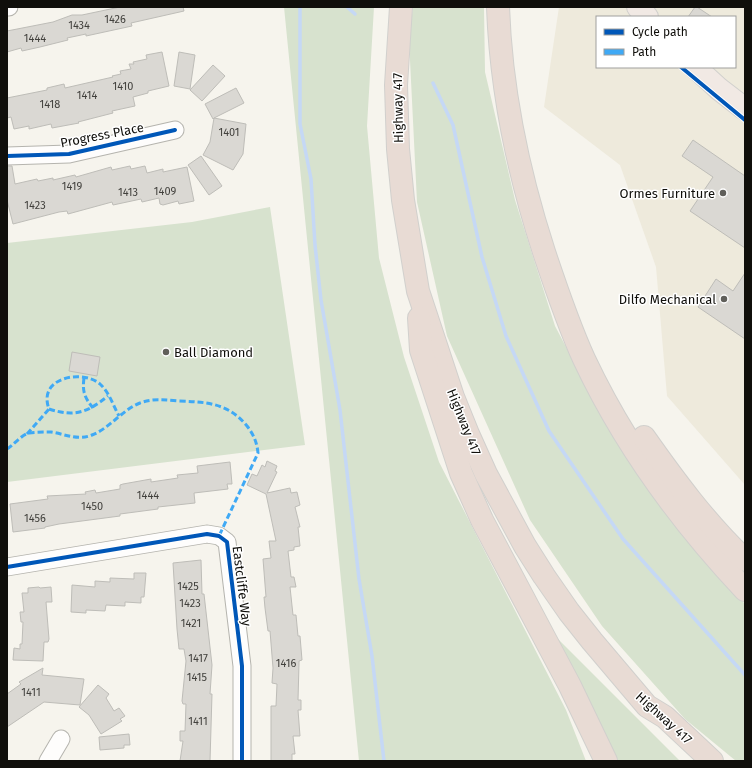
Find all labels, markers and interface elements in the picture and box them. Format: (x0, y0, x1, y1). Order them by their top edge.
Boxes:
house number: 1426 (104, 13, 126, 26)
legend (596, 16, 736, 68)
house number: 1434 (68, 19, 90, 32)
text: Cycle path (632, 25, 688, 39)
house number: 1444 (24, 32, 46, 45)
text: Path (632, 45, 656, 59)
street label: Highway 417 (390, 72, 406, 143)
house number: 1410 (113, 80, 133, 93)
house number: 1414 (77, 89, 97, 102)
house number: 1418 (40, 98, 60, 111)
street label: Progress Place (59, 120, 145, 150)
house number: 1401 (218, 126, 240, 139)
house number: 1419 (62, 180, 82, 193)
house number: 1409 (154, 185, 176, 198)
house number: 1413 (118, 186, 138, 199)
place label: Ormes Furniture (620, 186, 715, 201)
marker: Ormes Furniture (718, 188, 728, 198)
house number: 1423 (24, 199, 46, 212)
place label: Dilfo Mechanical (619, 292, 716, 307)
marker: Dilfo Mechanical (719, 294, 729, 304)
place label: Ball Diamond (174, 345, 253, 360)
marker: Ball Diamond (161, 347, 171, 357)
street label: Highway 417 (444, 387, 484, 458)
house number: 1444 (137, 489, 159, 502)
house number: 1450 (81, 500, 103, 513)
house number: 1456 (24, 512, 46, 525)
street label: Eastcliffe Way (230, 545, 254, 628)
house number: 1425 (177, 580, 199, 593)
house number: 1423 (179, 597, 201, 610)
house number: 1421 (181, 617, 201, 630)
house number: 1417 (188, 652, 208, 665)
house number: 1416 (276, 657, 296, 670)
house number: 1415 (187, 671, 208, 684)
house number: 1411 (21, 686, 41, 699)
street label: Highway 417 (633, 689, 695, 747)
house number: 1411 (188, 715, 208, 728)

